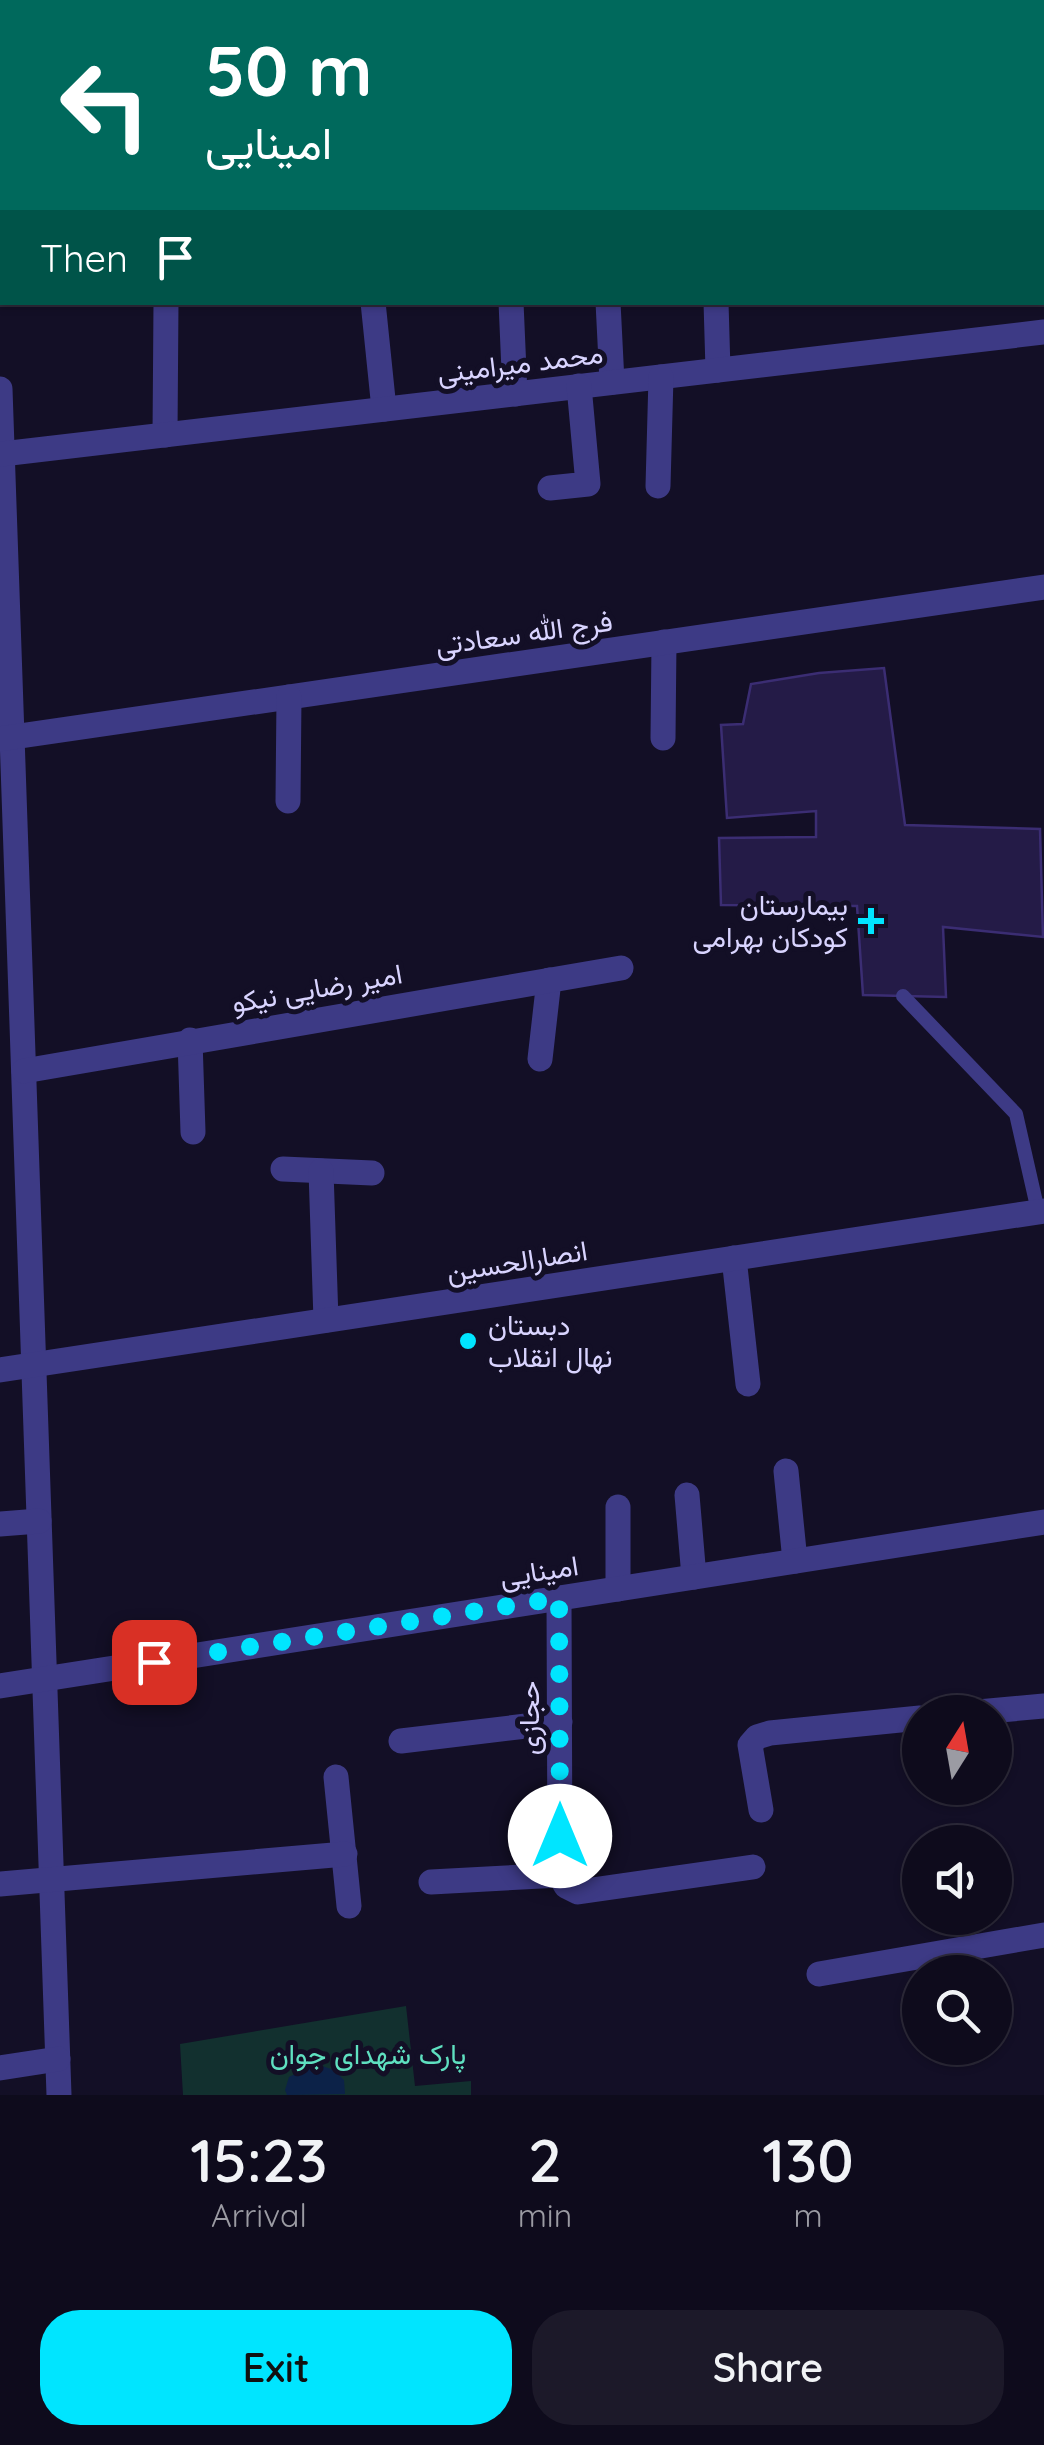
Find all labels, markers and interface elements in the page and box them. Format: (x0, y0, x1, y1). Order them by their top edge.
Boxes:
text: 50 m (205, 26, 372, 114)
icon: left (40, 40, 170, 170)
text: امینایی (205, 114, 332, 170)
icon: arrive (148, 230, 203, 285)
text: Then (40, 234, 128, 282)
street label: محمد میرامینی (435, 335, 605, 391)
street label: فرج الله سعادتی (433, 603, 615, 664)
place label: بیمارستان کودکان بهرامی (692, 887, 848, 955)
marker: بیمارستان کودکان بهرامی (858, 908, 884, 934)
street label: امیر رضایی نیکو (229, 955, 405, 1021)
street label: انصارالحسین (444, 1232, 590, 1290)
place label: دبستان نهال انقلاب (488, 1307, 613, 1375)
marker: دبستان نهال انقلاب (457, 1330, 479, 1352)
street label: امینایی (497, 1547, 581, 1594)
pin (112, 1620, 197, 1705)
icon: arrive (127, 1635, 182, 1690)
street label: حجازی (511, 1681, 547, 1755)
north arrow (902, 1695, 1012, 1805)
map controls (902, 1695, 1012, 2065)
position arrow (508, 1784, 612, 1888)
button: sound (902, 1825, 1012, 1935)
button: search (902, 1955, 1012, 2065)
park label: پارک شهدای جوان (270, 2036, 466, 2073)
text: 15:23 (190, 2122, 328, 2197)
text: 2 (528, 2122, 562, 2197)
text: 130 (762, 2122, 854, 2197)
text: Arrival (211, 2195, 307, 2235)
text: min (518, 2195, 572, 2235)
text: m (793, 2195, 823, 2235)
button: Exit (40, 2310, 512, 2425)
button: Share (532, 2310, 1004, 2425)

